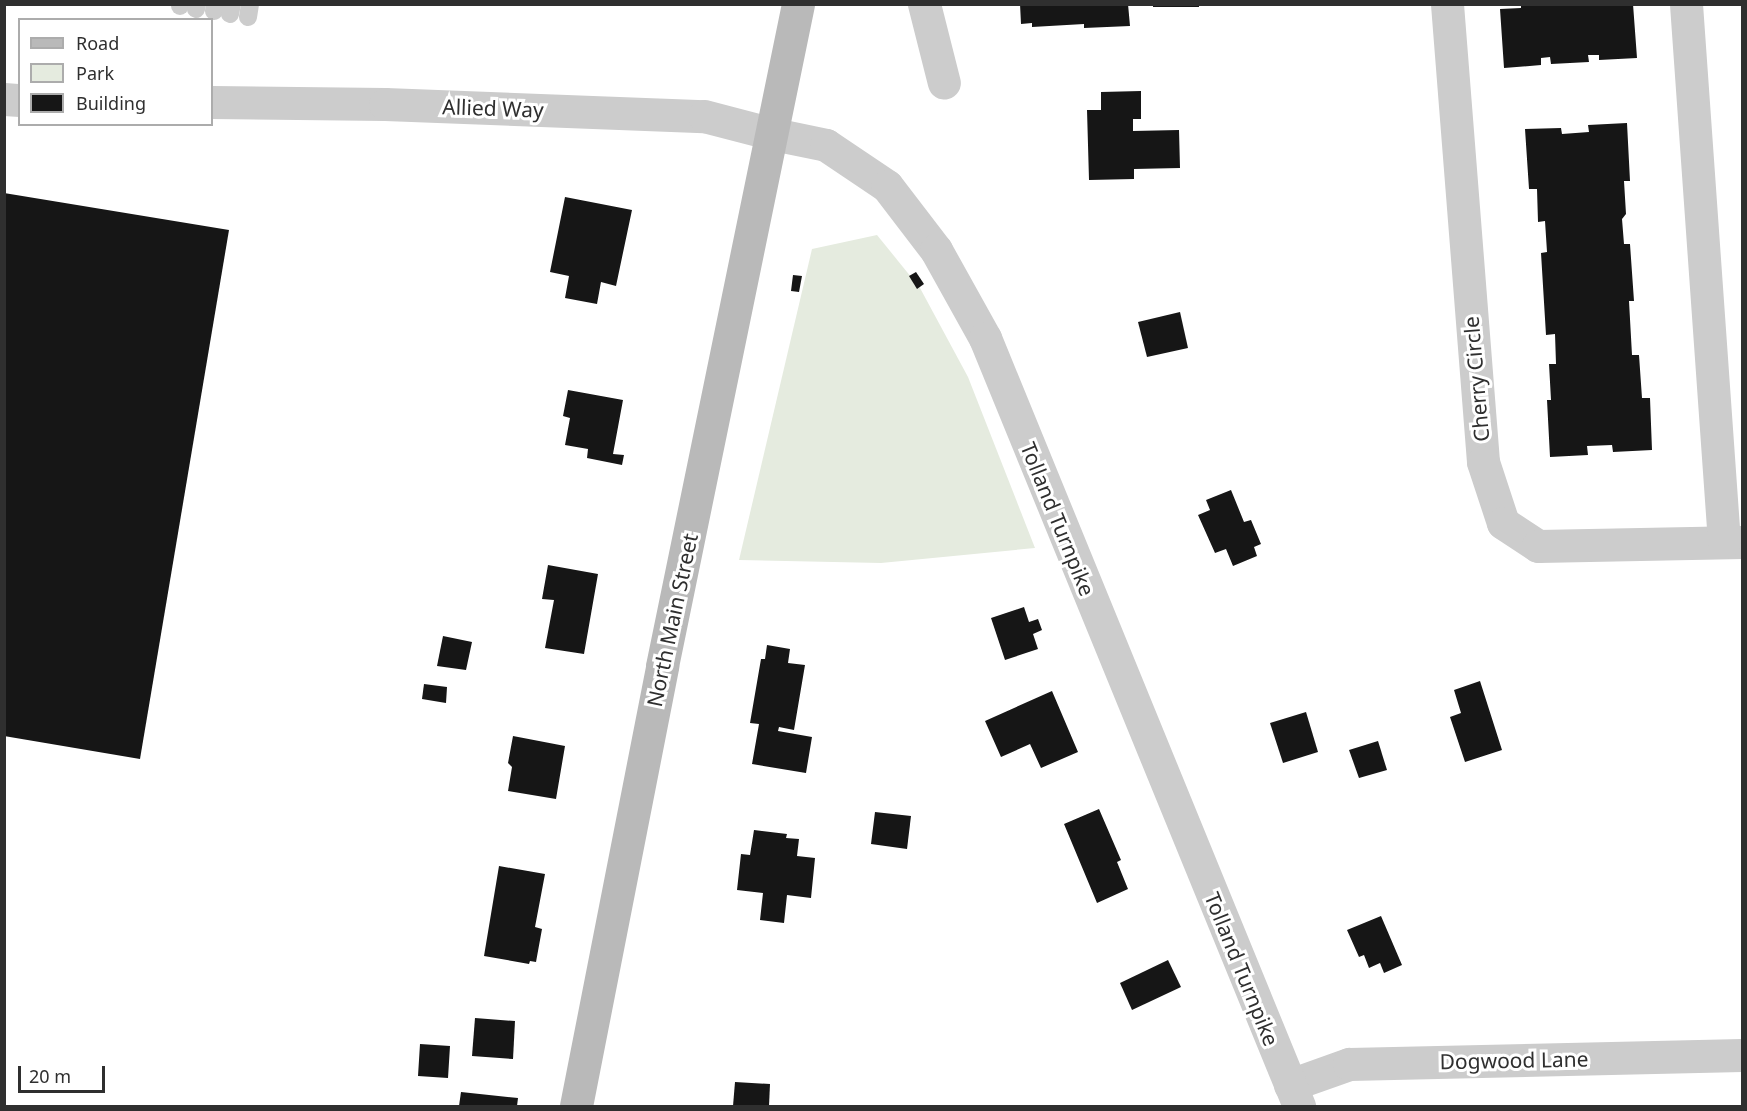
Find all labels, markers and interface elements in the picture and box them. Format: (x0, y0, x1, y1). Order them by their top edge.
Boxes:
legend (18, 18, 213, 126)
text: Road (76, 31, 119, 55)
text: Park (76, 61, 114, 85)
text: Building (76, 91, 146, 115)
street label: Allied Way (442, 94, 544, 122)
street label: Cherry Circle (1458, 315, 1494, 443)
street label: Tolland Turnpike (1016, 438, 1100, 600)
street label: North Main Street (641, 531, 703, 709)
street label: Tolland Turnpike (1200, 888, 1284, 1050)
street label: Dogwood Lane (1439, 1046, 1589, 1074)
scale bar (21, 1054, 108, 1092)
text: 20 m (29, 1064, 71, 1088)

